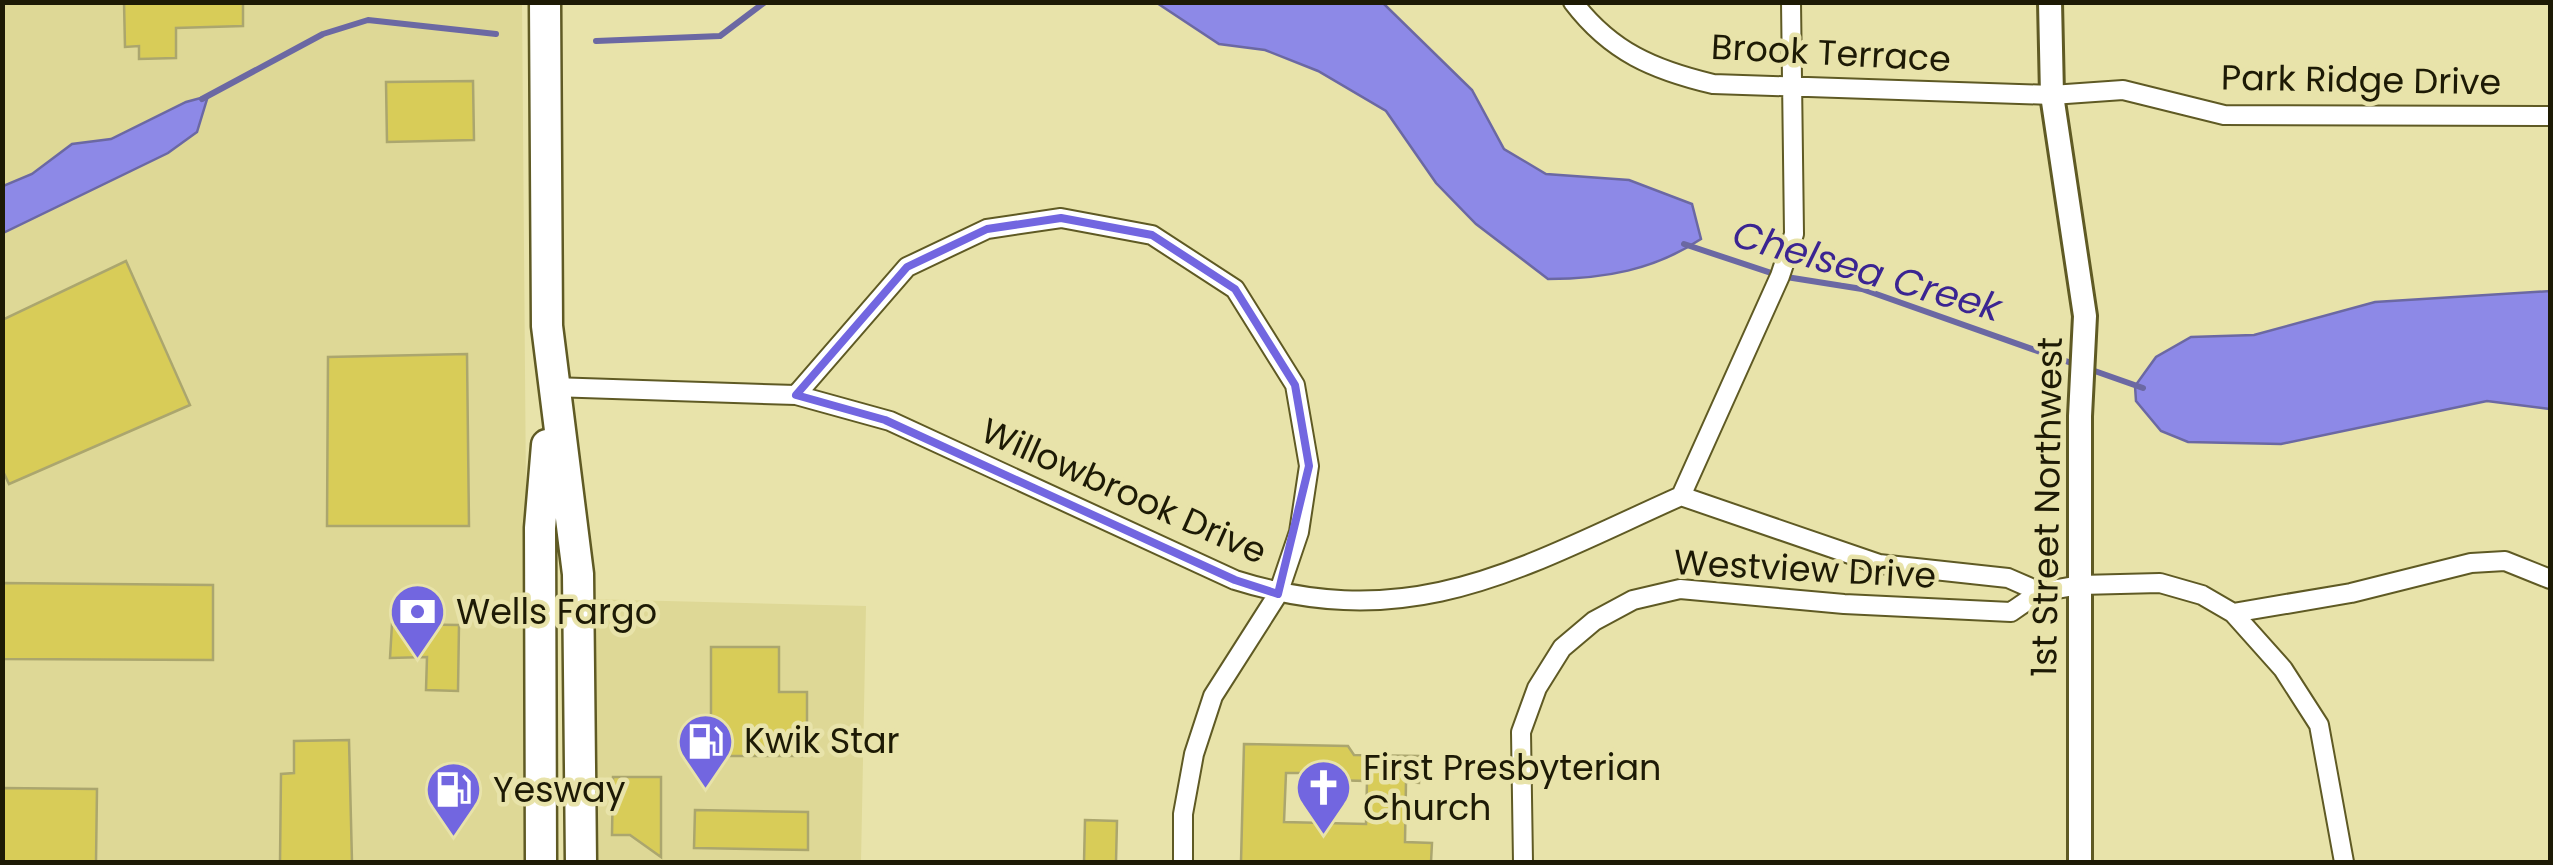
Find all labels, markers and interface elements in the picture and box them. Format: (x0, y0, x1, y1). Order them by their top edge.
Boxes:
street label: Brook Terrace (1710, 22, 1952, 83)
street label: Park Ridge Drive (2220, 53, 2502, 106)
water label: Chelsea Creek (1727, 207, 2009, 335)
street label: 1st Street Northwest (2019, 337, 2074, 677)
street label: Willowbrook Drive (974, 406, 1275, 576)
street label: Westview Drive (1673, 537, 1937, 600)
bank icon: Wells Fargo (387, 582, 447, 661)
place label: Wells Fargo (456, 587, 657, 636)
fuel station icon: Kwik Star (675, 711, 735, 790)
place label: Kwik Star (744, 716, 900, 765)
place label: First Presbyterian Church (1363, 743, 1661, 832)
church icon: First Presbyterian Church (1294, 758, 1354, 837)
fuel station icon: Yesway (424, 760, 484, 839)
place label: Yesway (493, 765, 626, 814)

